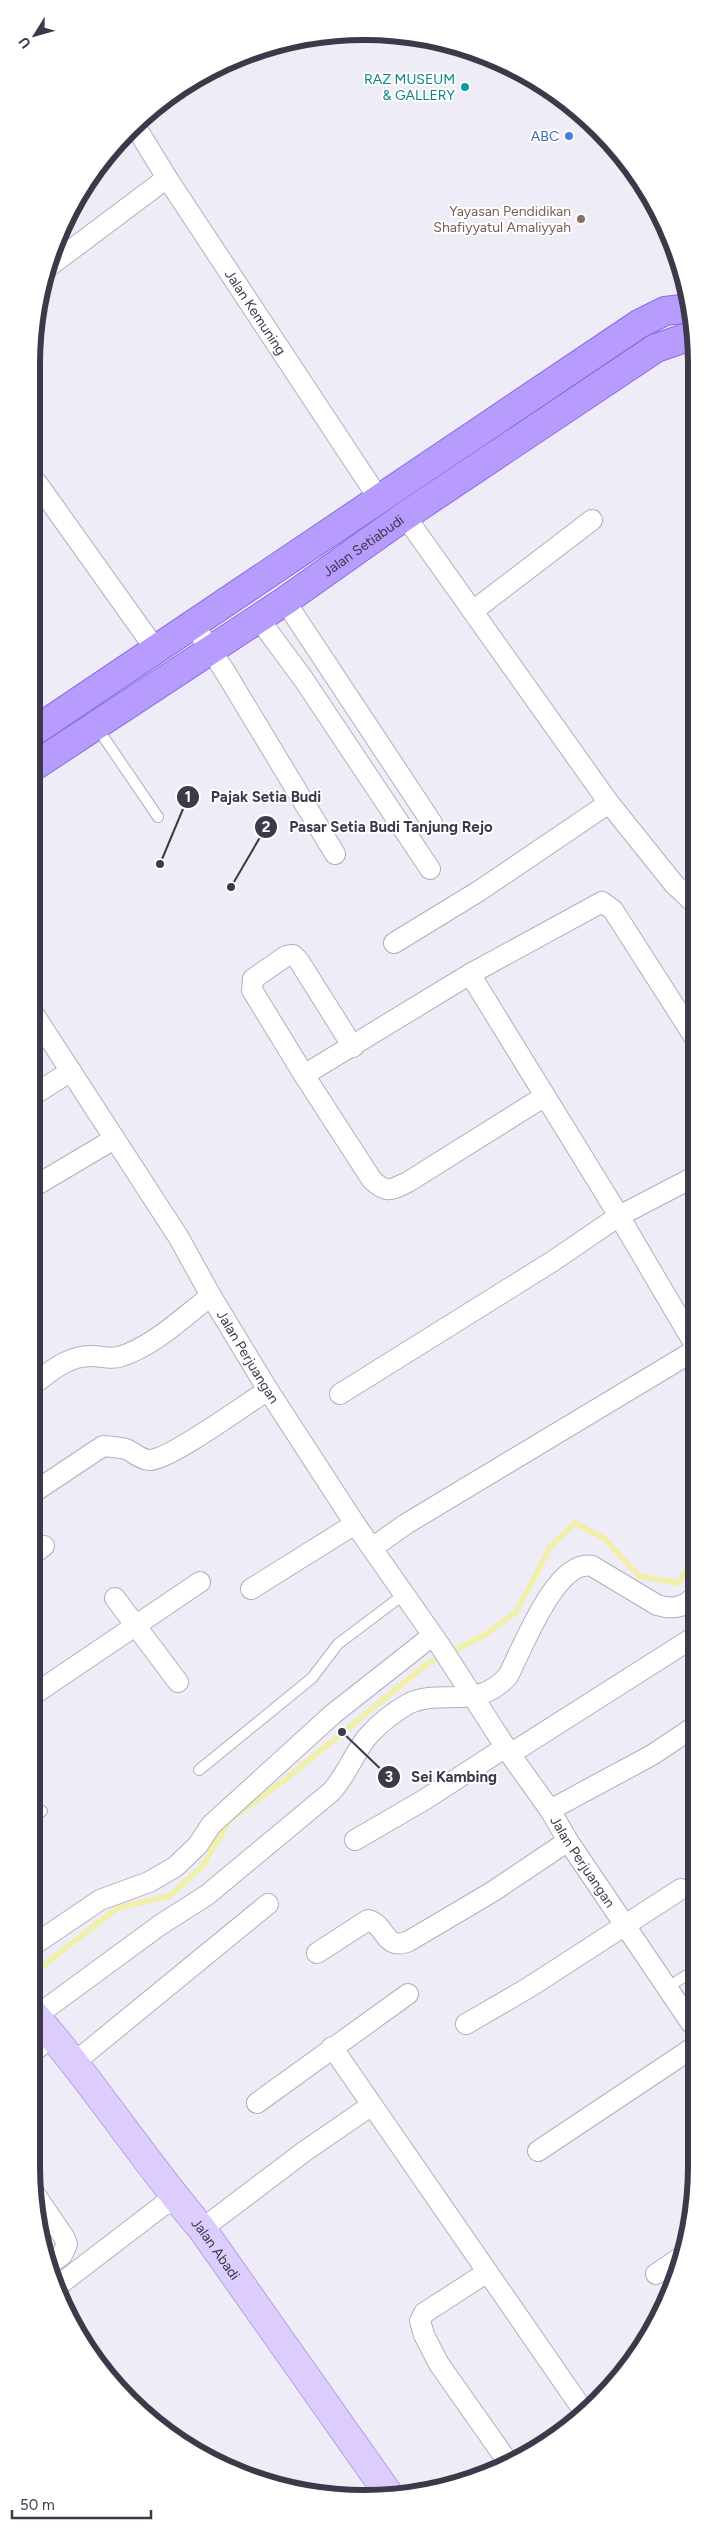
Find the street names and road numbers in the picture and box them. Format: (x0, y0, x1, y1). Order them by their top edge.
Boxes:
street label: Jalan Kemuning (221, 266, 289, 358)
street label: Jalan Setiabudi (320, 512, 407, 580)
street label: Jalan Perjuangan (213, 1307, 283, 1407)
street label: Jalan Perjuangan (546, 1813, 619, 1911)
street label: Jalan Abadi (187, 2215, 243, 2284)

